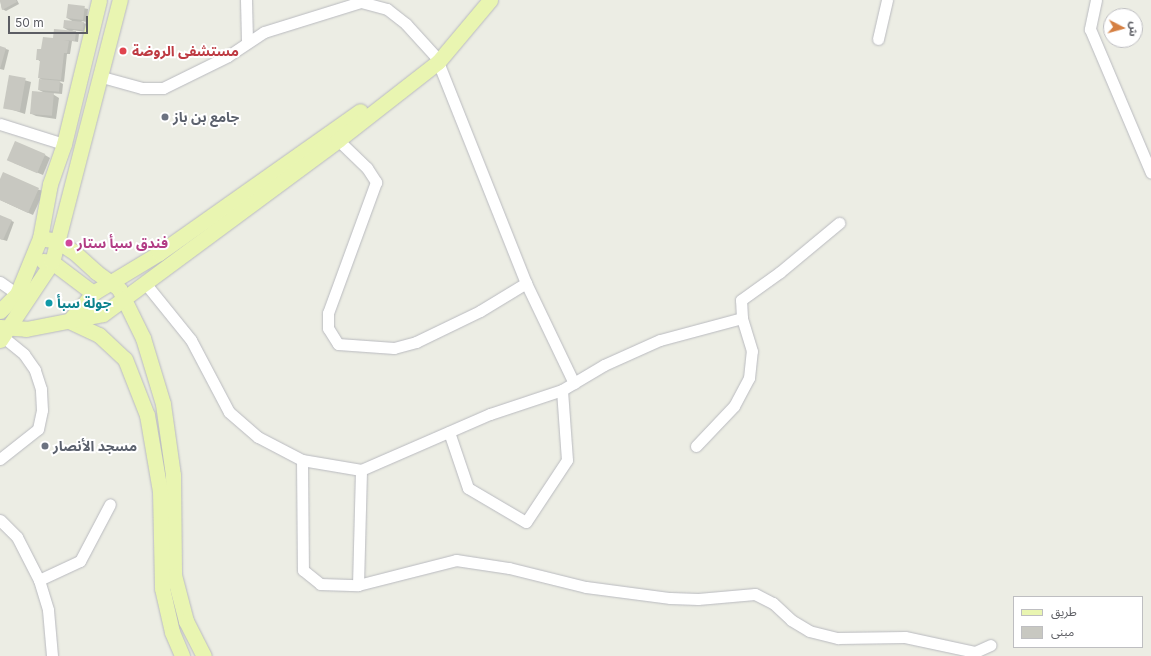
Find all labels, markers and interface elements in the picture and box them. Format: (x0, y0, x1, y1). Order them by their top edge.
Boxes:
scale bar (10, 8, 90, 34)
north arrow (1103, 8, 1143, 48)
text: 50 m (15, 15, 44, 30)
text: ش (1126, 21, 1142, 37)
place label: مستشفى الروضة (132, 43, 239, 59)
marker: مستشفى الروضة (117, 45, 129, 57)
place label: جامع بن باز (173, 109, 239, 125)
marker: جامع بن باز (160, 112, 170, 122)
place label: فندق سبأ ستار (77, 235, 168, 251)
marker: فندق سبأ ستار (64, 238, 74, 248)
place label: جولة سبأ (57, 295, 111, 311)
marker: جولة سبأ (44, 298, 54, 308)
place label: مسجد الأنصار (53, 438, 137, 454)
marker: مسجد الأنصار (40, 441, 50, 451)
legend (1013, 596, 1143, 648)
text: طريق (1051, 604, 1077, 619)
text: مبنى (1051, 624, 1074, 639)

